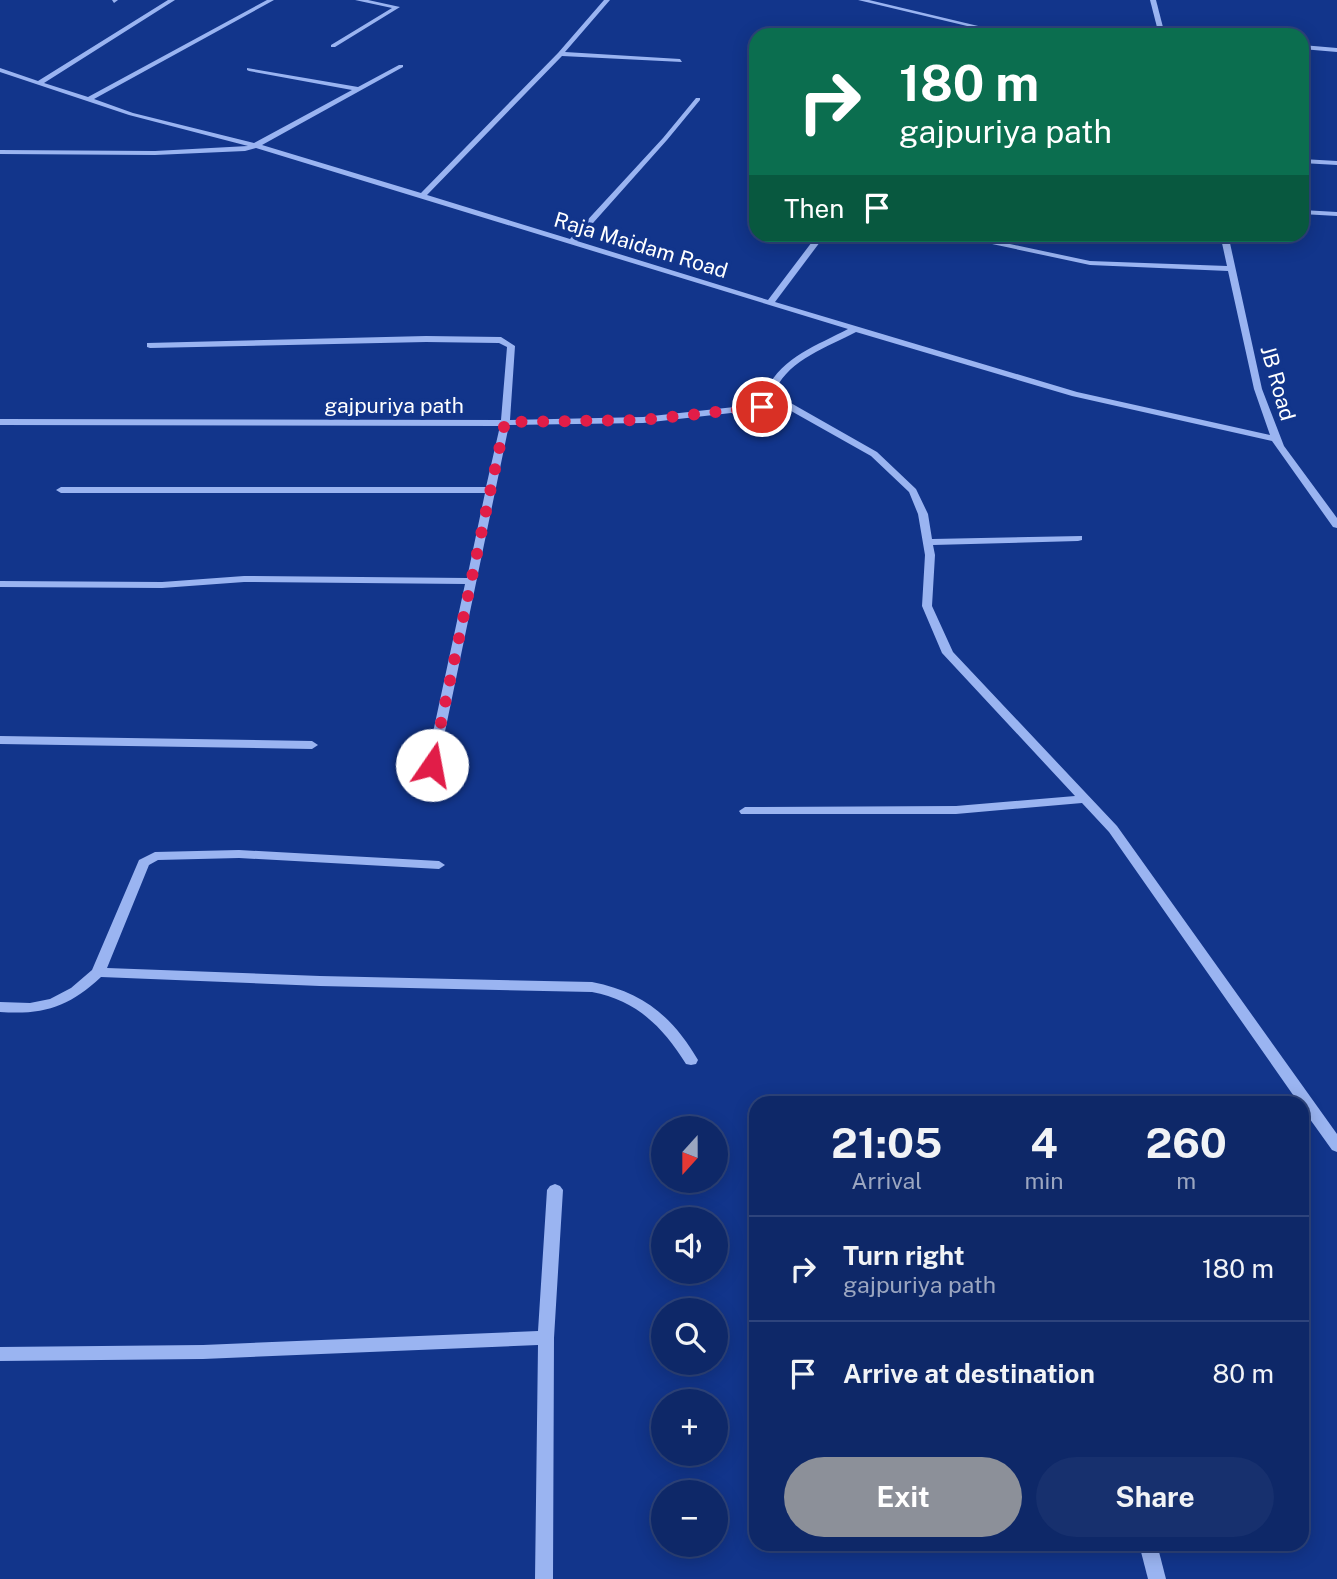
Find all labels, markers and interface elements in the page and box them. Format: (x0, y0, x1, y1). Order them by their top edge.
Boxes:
text: 180 m (899, 54, 1039, 112)
icon: right (784, 56, 875, 147)
text: gajpuriya path (899, 113, 1112, 150)
icon: arrive (858, 189, 896, 227)
text: Then (784, 193, 844, 224)
street label: Raja Maidam Road (551, 207, 731, 283)
street label: JB Road (1255, 343, 1301, 423)
pin (732, 377, 792, 437)
icon: arrive (743, 388, 781, 426)
street label: gajpuriya path (324, 393, 464, 418)
position arrow (395, 728, 469, 802)
north arrow (651, 1116, 728, 1194)
map controls (651, 1116, 728, 1557)
text: 21:05 (831, 1118, 942, 1167)
text: 4 (1030, 1118, 1058, 1167)
text: 260 (1146, 1118, 1227, 1167)
text: Arrival (851, 1167, 922, 1194)
text: min (1024, 1167, 1064, 1194)
text: m (1176, 1167, 1196, 1194)
button: sound (651, 1207, 728, 1284)
text: Turn right (843, 1240, 965, 1271)
icon: right (784, 1250, 822, 1288)
text: 180 m (1202, 1253, 1274, 1284)
text: gajpuriya path (843, 1271, 996, 1298)
button: search (651, 1298, 728, 1375)
icon: arrive (784, 1355, 822, 1393)
text: Arrive at destination (843, 1358, 1095, 1389)
text: 80 m (1213, 1358, 1274, 1389)
button: + (651, 1389, 728, 1466)
button: Exit (784, 1457, 1022, 1537)
button: Share (1036, 1457, 1274, 1537)
button: − (651, 1480, 728, 1557)

